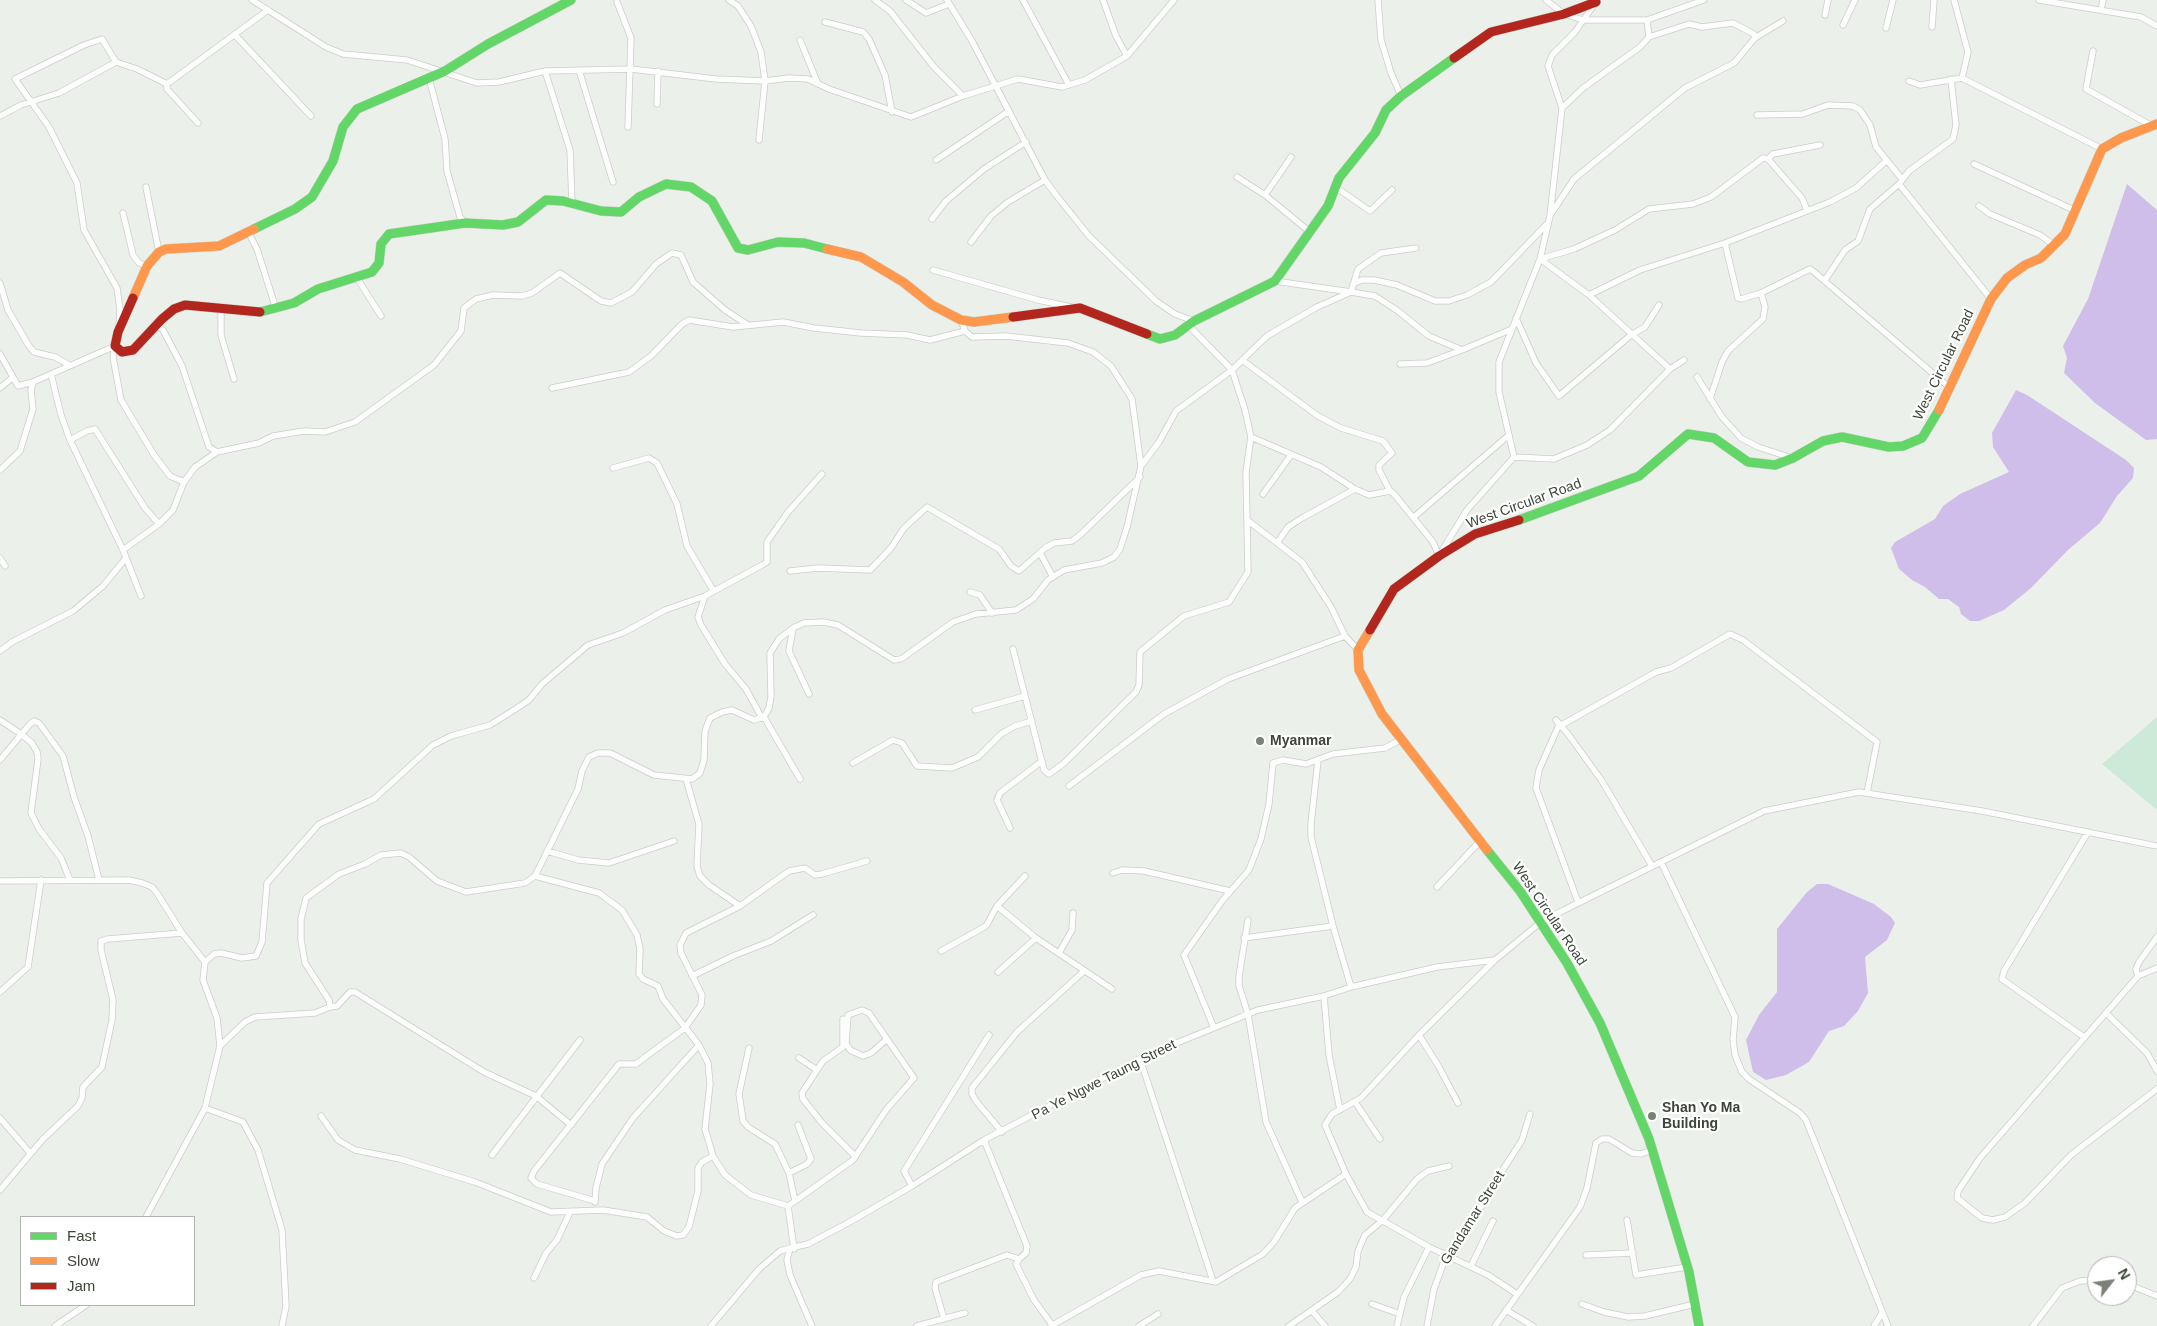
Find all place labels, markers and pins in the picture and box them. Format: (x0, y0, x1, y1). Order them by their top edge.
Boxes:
place label: Myanmar (1270, 733, 1331, 749)
marker: Myanmar (1254, 735, 1266, 747)
place label: Shan Yo Ma Building (1662, 1100, 1740, 1132)
marker: Shan Yo Ma Building (1646, 1110, 1658, 1122)

